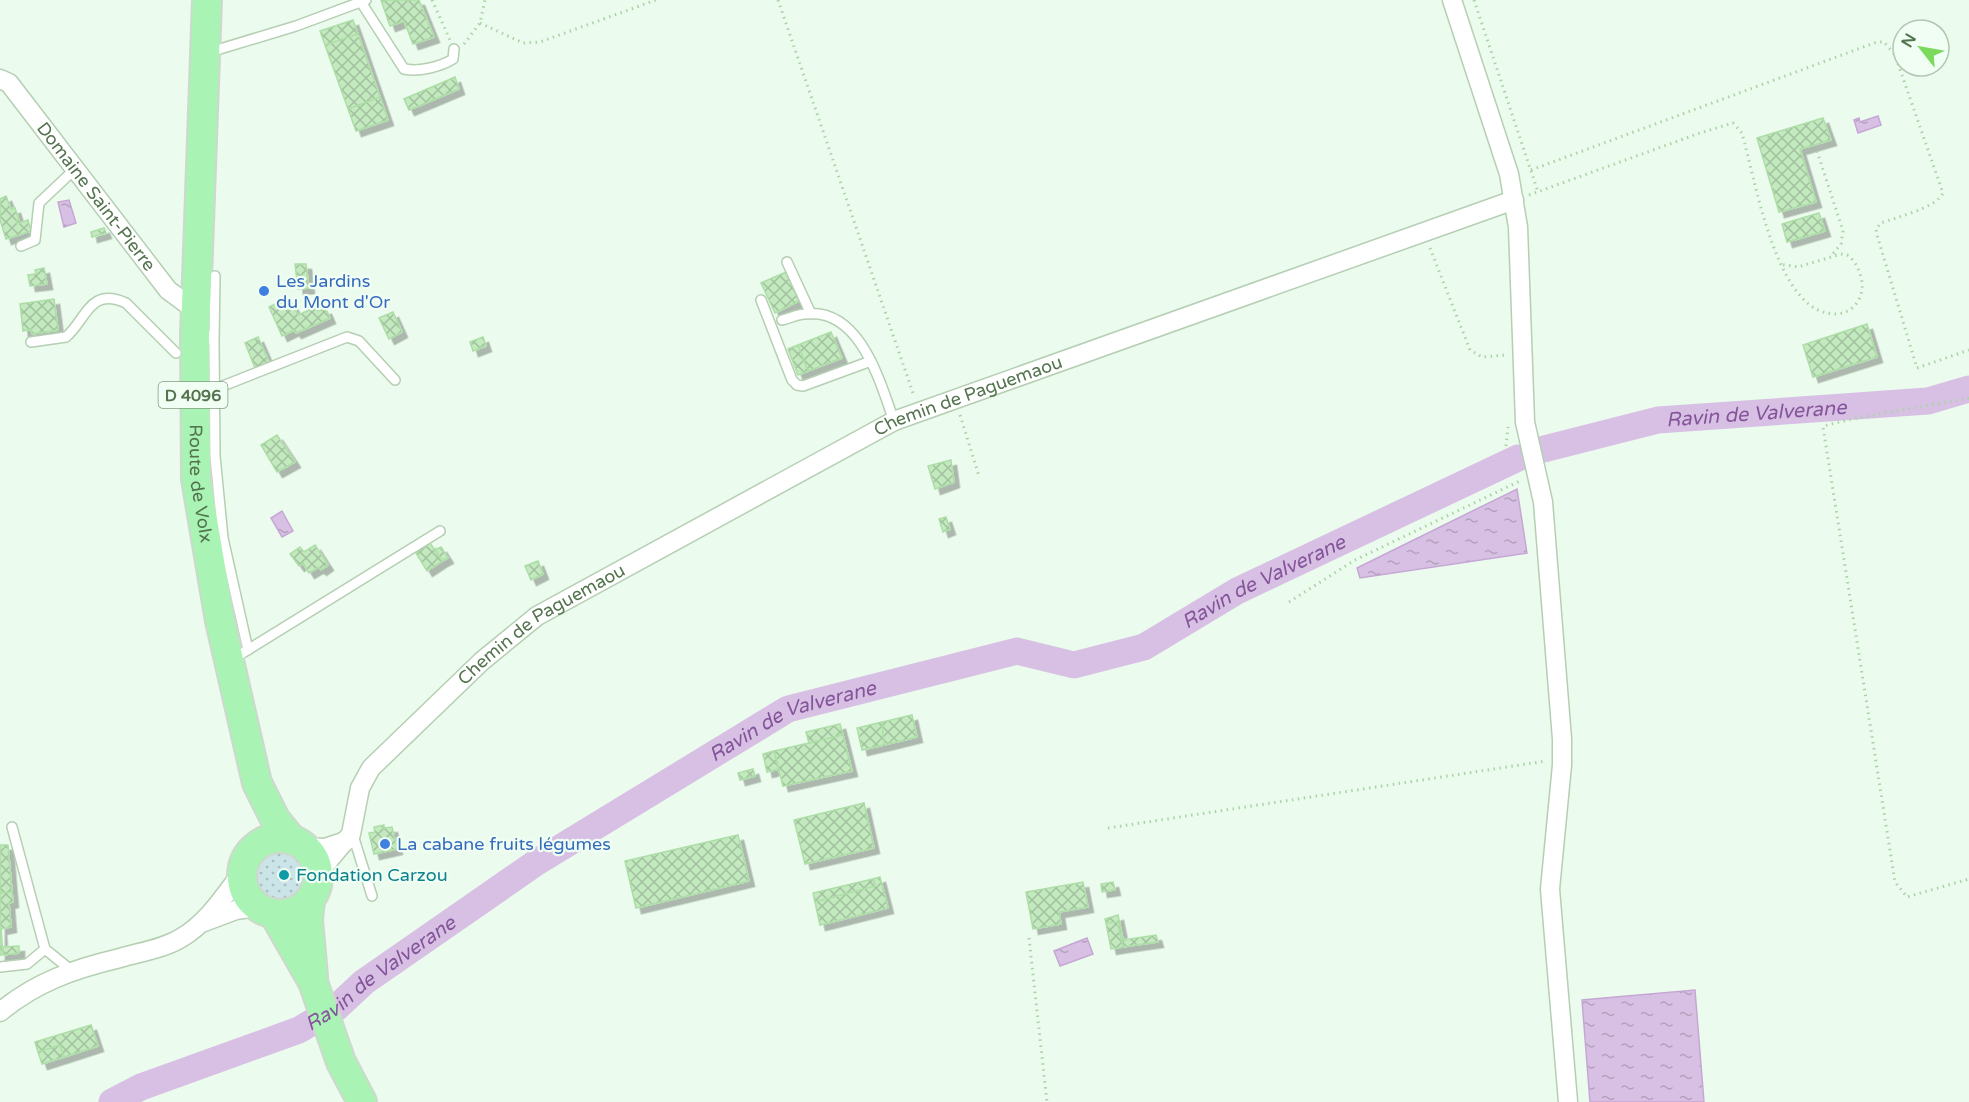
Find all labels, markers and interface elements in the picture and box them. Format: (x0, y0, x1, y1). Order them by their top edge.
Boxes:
north arrow (1891, 18, 1951, 78)
text: N (1897, 30, 1921, 51)
street label: Domaine Saint-Pierre (32, 118, 160, 275)
place label: Les Jardins du Mont d'Or (276, 270, 390, 313)
marker: Les Jardins du Mont d'Or (257, 284, 271, 298)
street label: Chemin de Paguemaou (870, 351, 1065, 441)
road number: D 4096 (158, 382, 228, 408)
water label: Ravin de Valverane (1665, 396, 1849, 432)
street label: Route de Volx (185, 424, 218, 544)
water label: Ravin de Valverane (1178, 530, 1351, 634)
street label: Chemin de Paguemaou (453, 559, 629, 690)
water label: Ravin de Valverane (705, 676, 880, 767)
place label: La cabane fruits légumes (397, 833, 611, 855)
marker: La cabane fruits légumes (378, 837, 392, 851)
place label: Fondation Carzou (296, 864, 448, 886)
marker: Fondation Carzou (277, 868, 291, 882)
water label: Ravin de Valverane (301, 910, 462, 1037)

